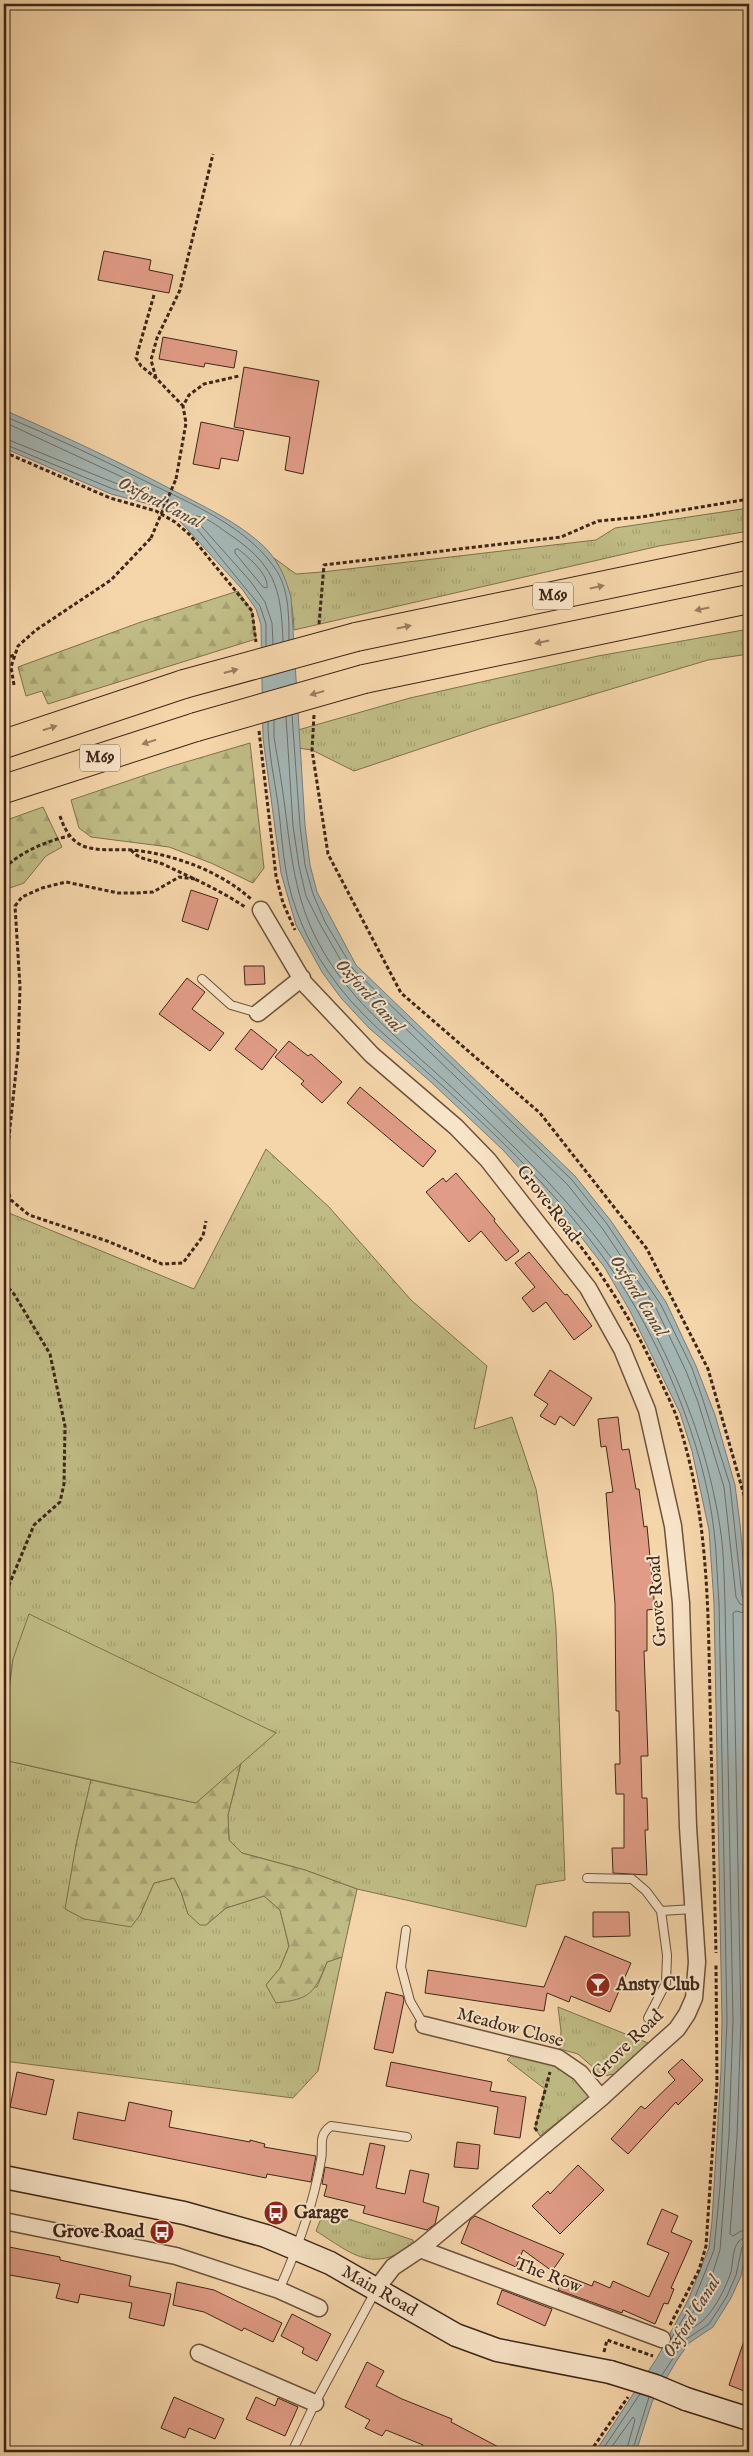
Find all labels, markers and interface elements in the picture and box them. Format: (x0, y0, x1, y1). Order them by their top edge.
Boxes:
water label: Oxford Canal (114, 471, 208, 535)
road number: M69 (533, 582, 573, 610)
one-way arrow (590, 583, 605, 591)
one-way arrow (694, 605, 709, 613)
one-way arrow (396, 623, 411, 631)
one-way arrow (535, 638, 550, 646)
one-way arrow (224, 667, 239, 675)
one-way arrow (310, 689, 325, 697)
one-way arrow (43, 724, 58, 732)
one-way arrow (142, 739, 157, 746)
road number: M69 (80, 744, 120, 771)
water label: Oxford Canal (329, 954, 410, 1039)
street label: Grove Road (511, 1161, 585, 1247)
water label: Oxford Canal (603, 1251, 673, 1343)
street label: Grove Road (643, 1554, 673, 1647)
bar icon: Ansty Club (585, 1972, 611, 1998)
place label: Ansty Club (615, 1974, 700, 1997)
street label: Meadow Close (454, 2003, 566, 2053)
street label: Grove Road (587, 2005, 669, 2085)
bus stop icon: Garage (263, 2200, 289, 2226)
place label: Garage (294, 2202, 349, 2225)
bus stop icon: Grove Road (149, 2219, 175, 2245)
place label: Grove Road (53, 2221, 144, 2244)
street label: The Row (511, 2253, 586, 2300)
street label: Main Road (337, 2260, 422, 2322)
water label: Oxford Canal (657, 2270, 727, 2362)

